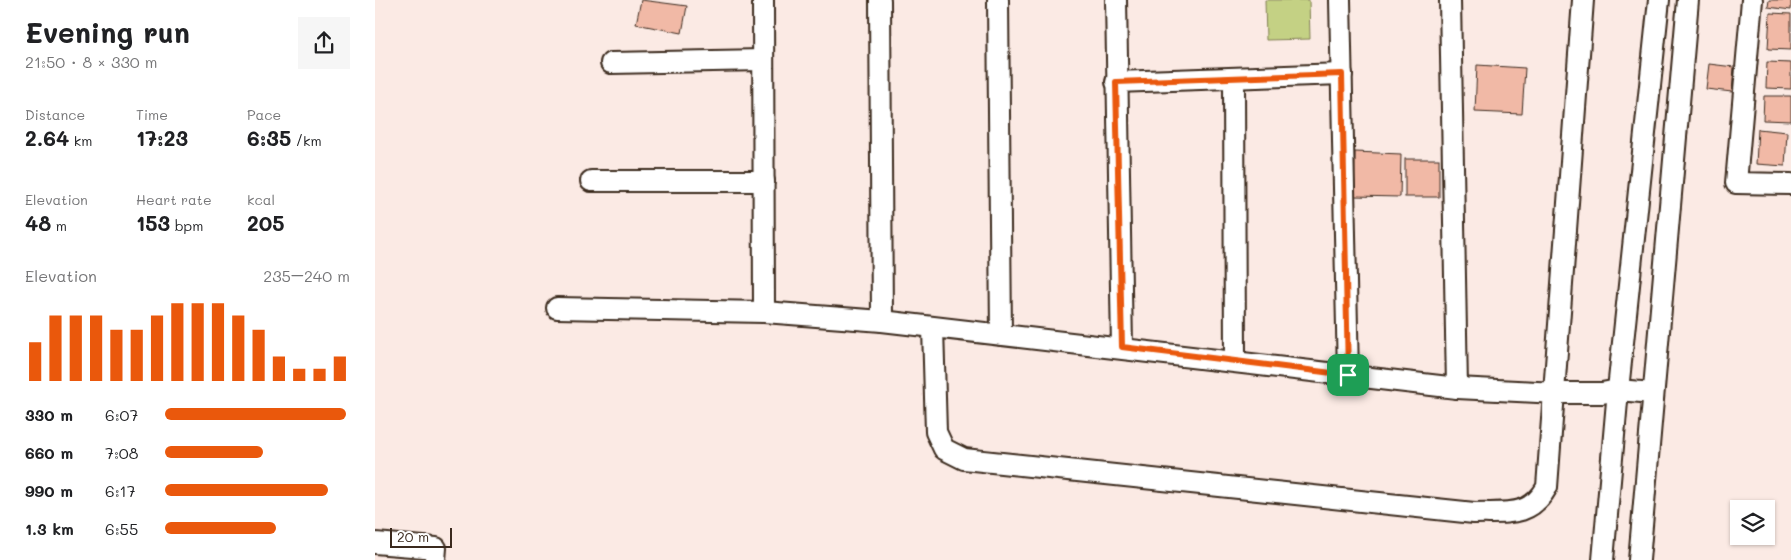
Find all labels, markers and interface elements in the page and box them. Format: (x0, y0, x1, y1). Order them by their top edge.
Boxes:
text: Evening run (25, 14, 190, 50)
button: share (298, 17, 350, 69)
text: 21:50 · 8 × 330 m (25, 51, 158, 72)
text: Distance (25, 105, 85, 124)
text: Time (136, 105, 168, 124)
text: Pace (247, 105, 281, 124)
text: 2.64 (25, 124, 69, 151)
text: 17:23 (136, 124, 188, 151)
text: 6:35 (247, 124, 291, 151)
text: km (69, 131, 92, 150)
text: /km (291, 131, 322, 150)
text: Elevation (25, 190, 88, 209)
text: Heart rate (136, 190, 212, 209)
text: kcal (247, 190, 275, 209)
text: 48 (25, 209, 51, 236)
text: 153 (136, 209, 170, 236)
text: 205 (247, 209, 285, 236)
text: m (51, 216, 67, 235)
text: bpm (170, 216, 203, 235)
text: Elevation (25, 265, 97, 286)
text: 235–240 m (263, 265, 350, 286)
pin (1327, 354, 1369, 396)
icon: arrive (1334, 361, 1362, 389)
text: 330 m (25, 404, 73, 425)
text: 6:07 (105, 404, 138, 425)
text: 660 m (25, 442, 73, 463)
text: 7:08 (105, 442, 138, 463)
text: 990 m (25, 480, 73, 501)
text: 6:17 (105, 480, 136, 501)
map controls (1730, 500, 1775, 545)
button: layers (1730, 500, 1775, 545)
text: 1.3 km (25, 518, 74, 539)
text: 6:55 (105, 518, 138, 539)
scale bar (390, 525, 453, 548)
text: 20 m (397, 527, 429, 546)

